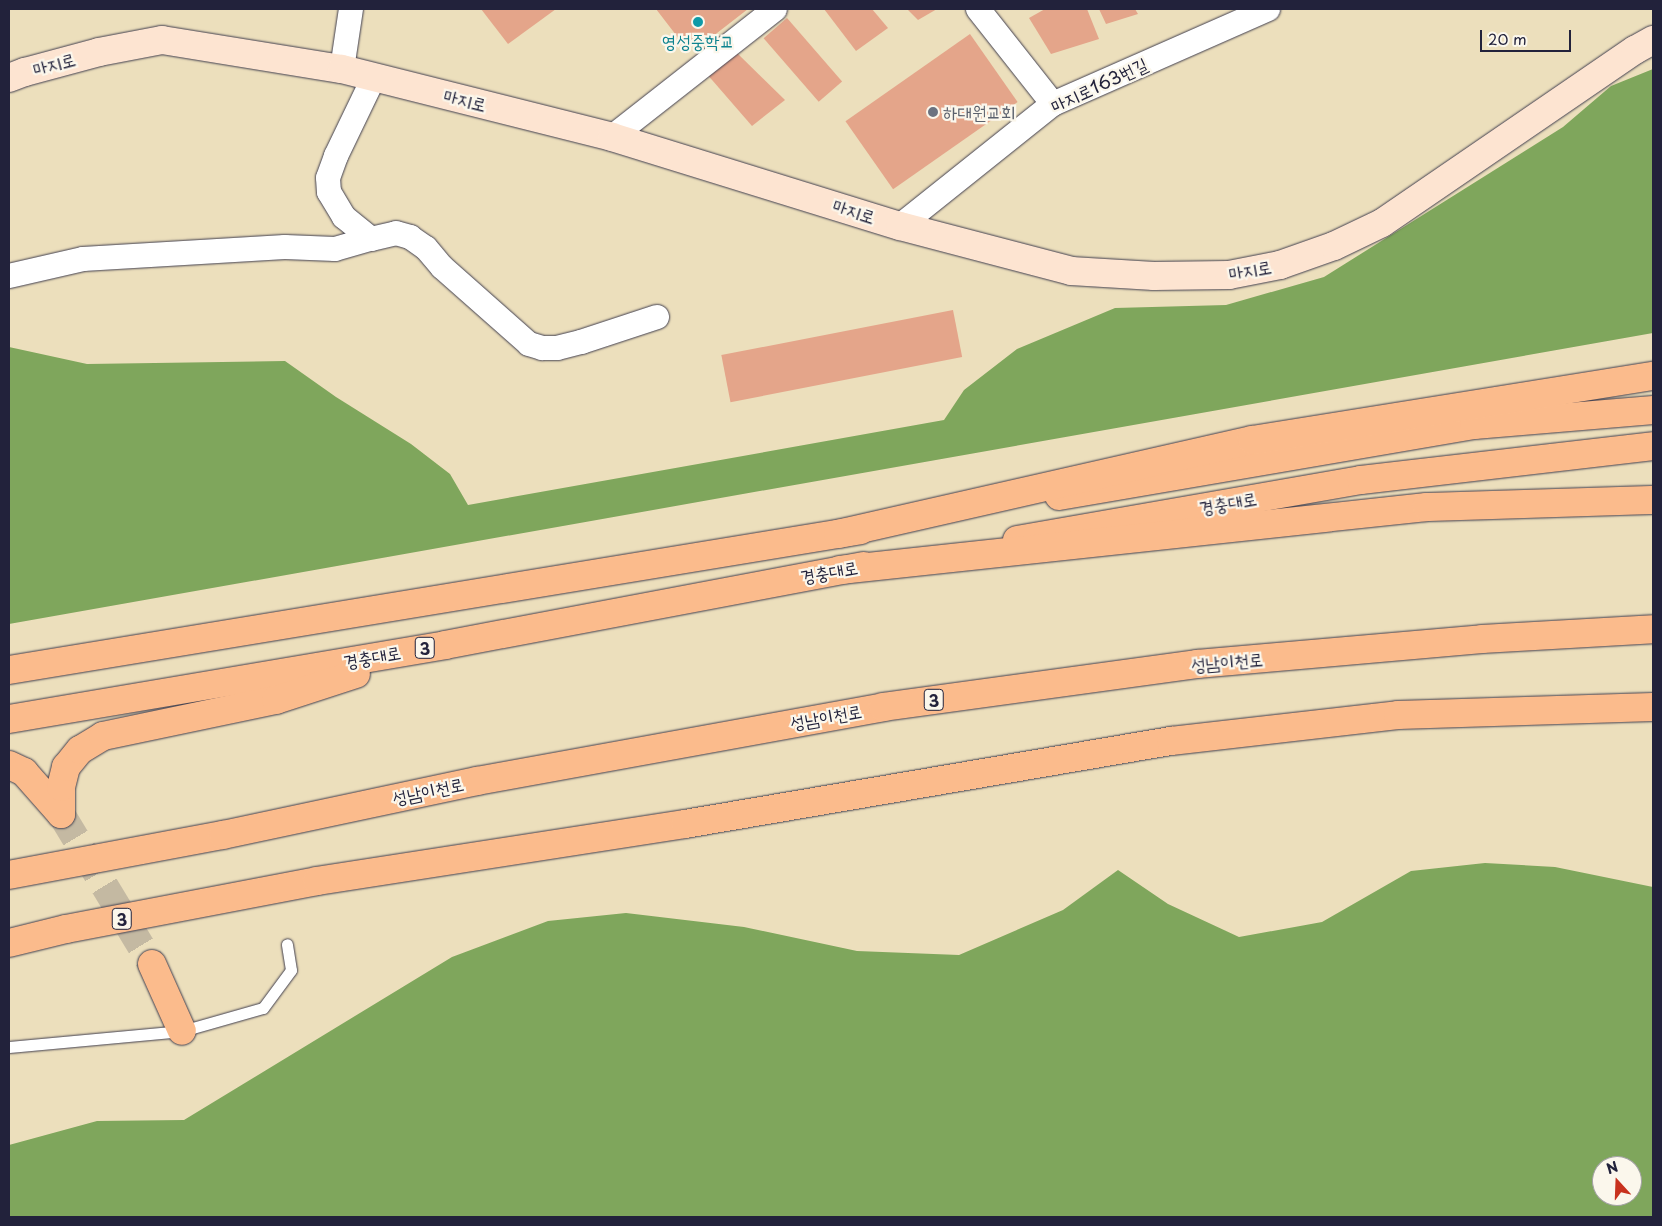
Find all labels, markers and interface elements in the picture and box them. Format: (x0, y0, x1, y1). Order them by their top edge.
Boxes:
marker: 영성중학교 (692, 16, 704, 28)
scale bar (1482, 20, 1573, 52)
text: 20 m (1488, 27, 1527, 50)
place label: 영성중학교 (662, 30, 734, 52)
street label: 마지로 (30, 48, 78, 80)
street label: 마지로163번길 (1047, 53, 1151, 117)
street label: 마지로 (441, 84, 489, 116)
place label: 하대원교회 (943, 101, 1015, 123)
marker: 하대원교회 (927, 106, 939, 118)
street label: 마지로 (830, 194, 878, 228)
street label: 마지로 (1227, 256, 1273, 284)
street label: 경충대로 (1198, 487, 1258, 519)
street label: 경충대로 (799, 556, 859, 588)
road number: 3 (414, 634, 436, 661)
street label: 경충대로 (342, 641, 402, 673)
street label: 성남이천로 (1190, 648, 1264, 676)
road number: 3 (923, 686, 945, 714)
street label: 성남이천로 (788, 700, 864, 734)
street label: 성남이천로 (390, 773, 466, 809)
road number: 3 (111, 906, 133, 932)
north arrow (1592, 1156, 1642, 1206)
text: N (1603, 1156, 1621, 1179)

